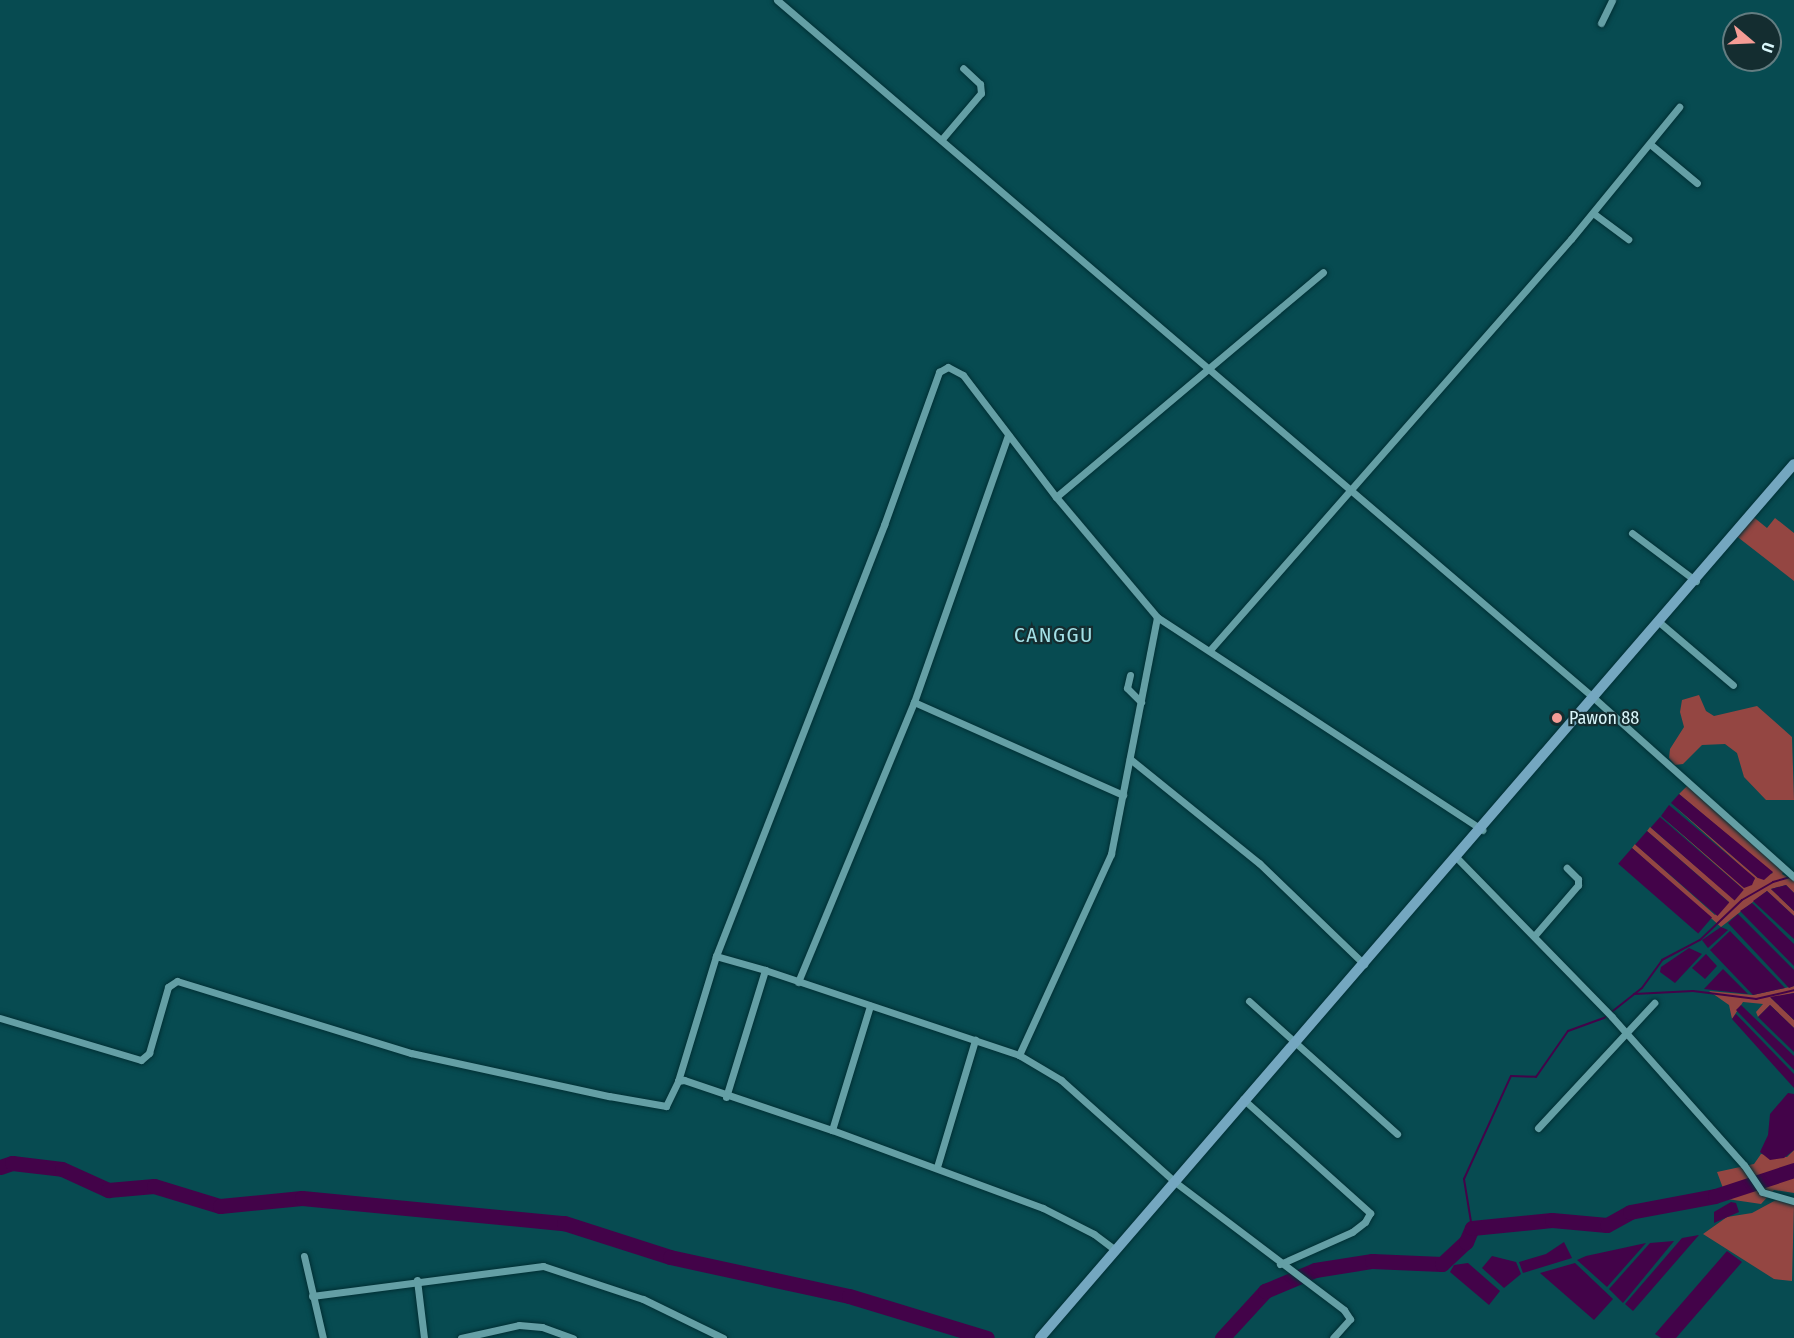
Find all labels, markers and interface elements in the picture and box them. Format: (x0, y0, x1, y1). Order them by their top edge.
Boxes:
north arrow (1722, 12, 1782, 72)
text: U (1757, 40, 1778, 55)
district label: CANGGU (1014, 622, 1094, 648)
place label: Pawon 88 (1569, 707, 1639, 729)
marker: Pawon 88 (1550, 711, 1564, 725)

